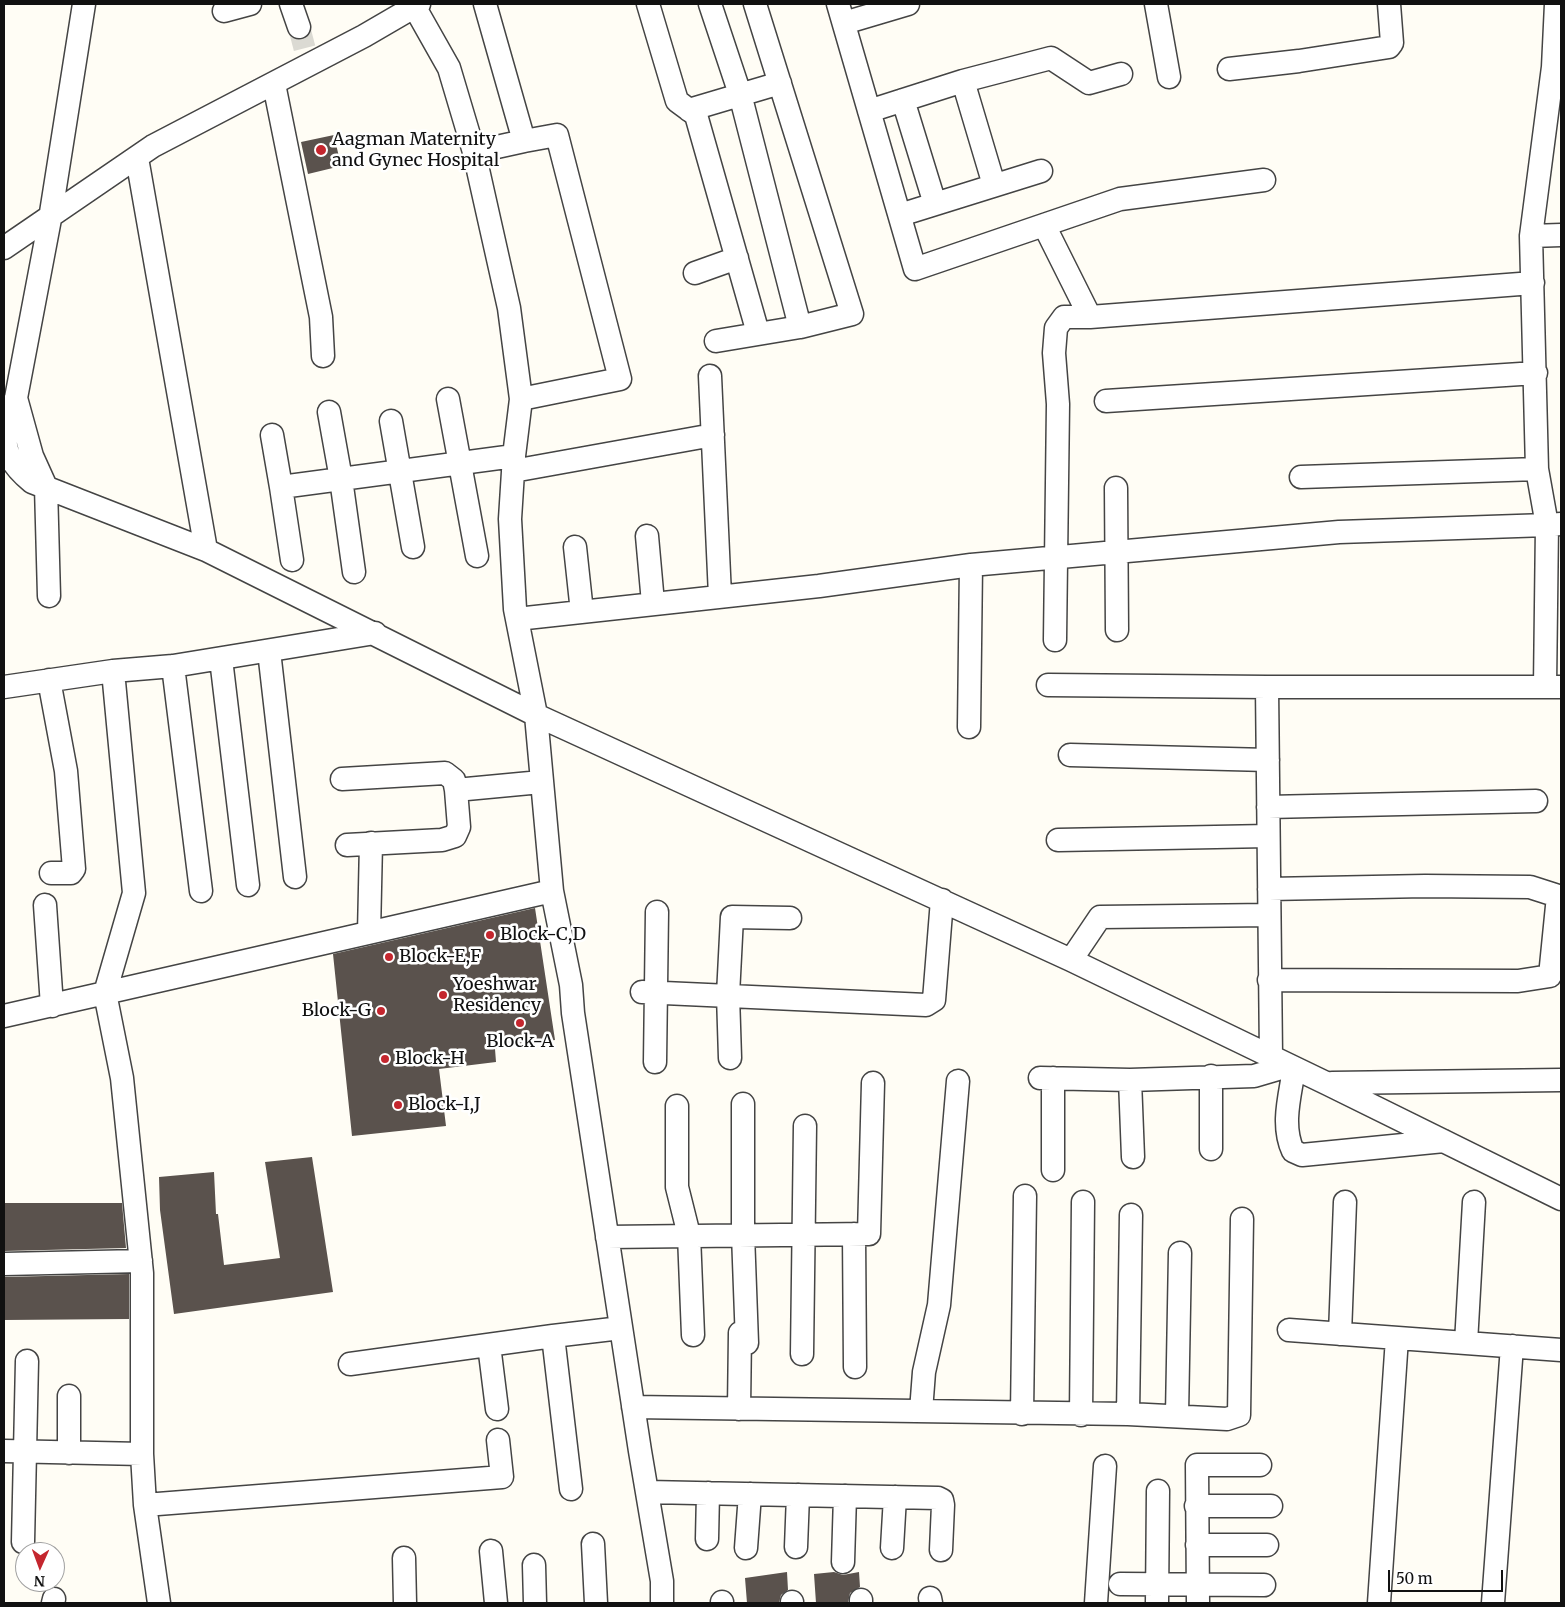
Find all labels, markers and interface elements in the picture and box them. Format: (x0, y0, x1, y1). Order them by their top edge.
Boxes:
place label: Aagman Maternity and Gynec Hospital (332, 129, 499, 172)
marker: Aagman Maternity and Gynec Hospital (314, 143, 328, 157)
place label: Block-C,D (500, 924, 586, 946)
marker: Block-C,D (484, 929, 496, 941)
place label: Block-E,F (399, 946, 481, 968)
marker: Block-E,F (383, 951, 395, 963)
place label: Yoeshwar Residency (453, 974, 541, 1016)
marker: Yoeshwar Residency (437, 989, 449, 1001)
place label: Block-G (302, 1000, 371, 1022)
marker: Block-G (375, 1005, 387, 1017)
marker: Block-A (514, 1017, 526, 1029)
place label: Block-A (486, 1031, 554, 1053)
place label: Block-H (395, 1048, 465, 1070)
marker: Block-H (379, 1053, 391, 1065)
place label: Block-I,J (408, 1094, 481, 1116)
marker: Block-I,J (392, 1099, 404, 1111)
north arrow (15, 1542, 65, 1592)
scale bar (1390, 1560, 1505, 1592)
text: 50 m (1396, 1569, 1433, 1588)
text: N (34, 1572, 45, 1590)

